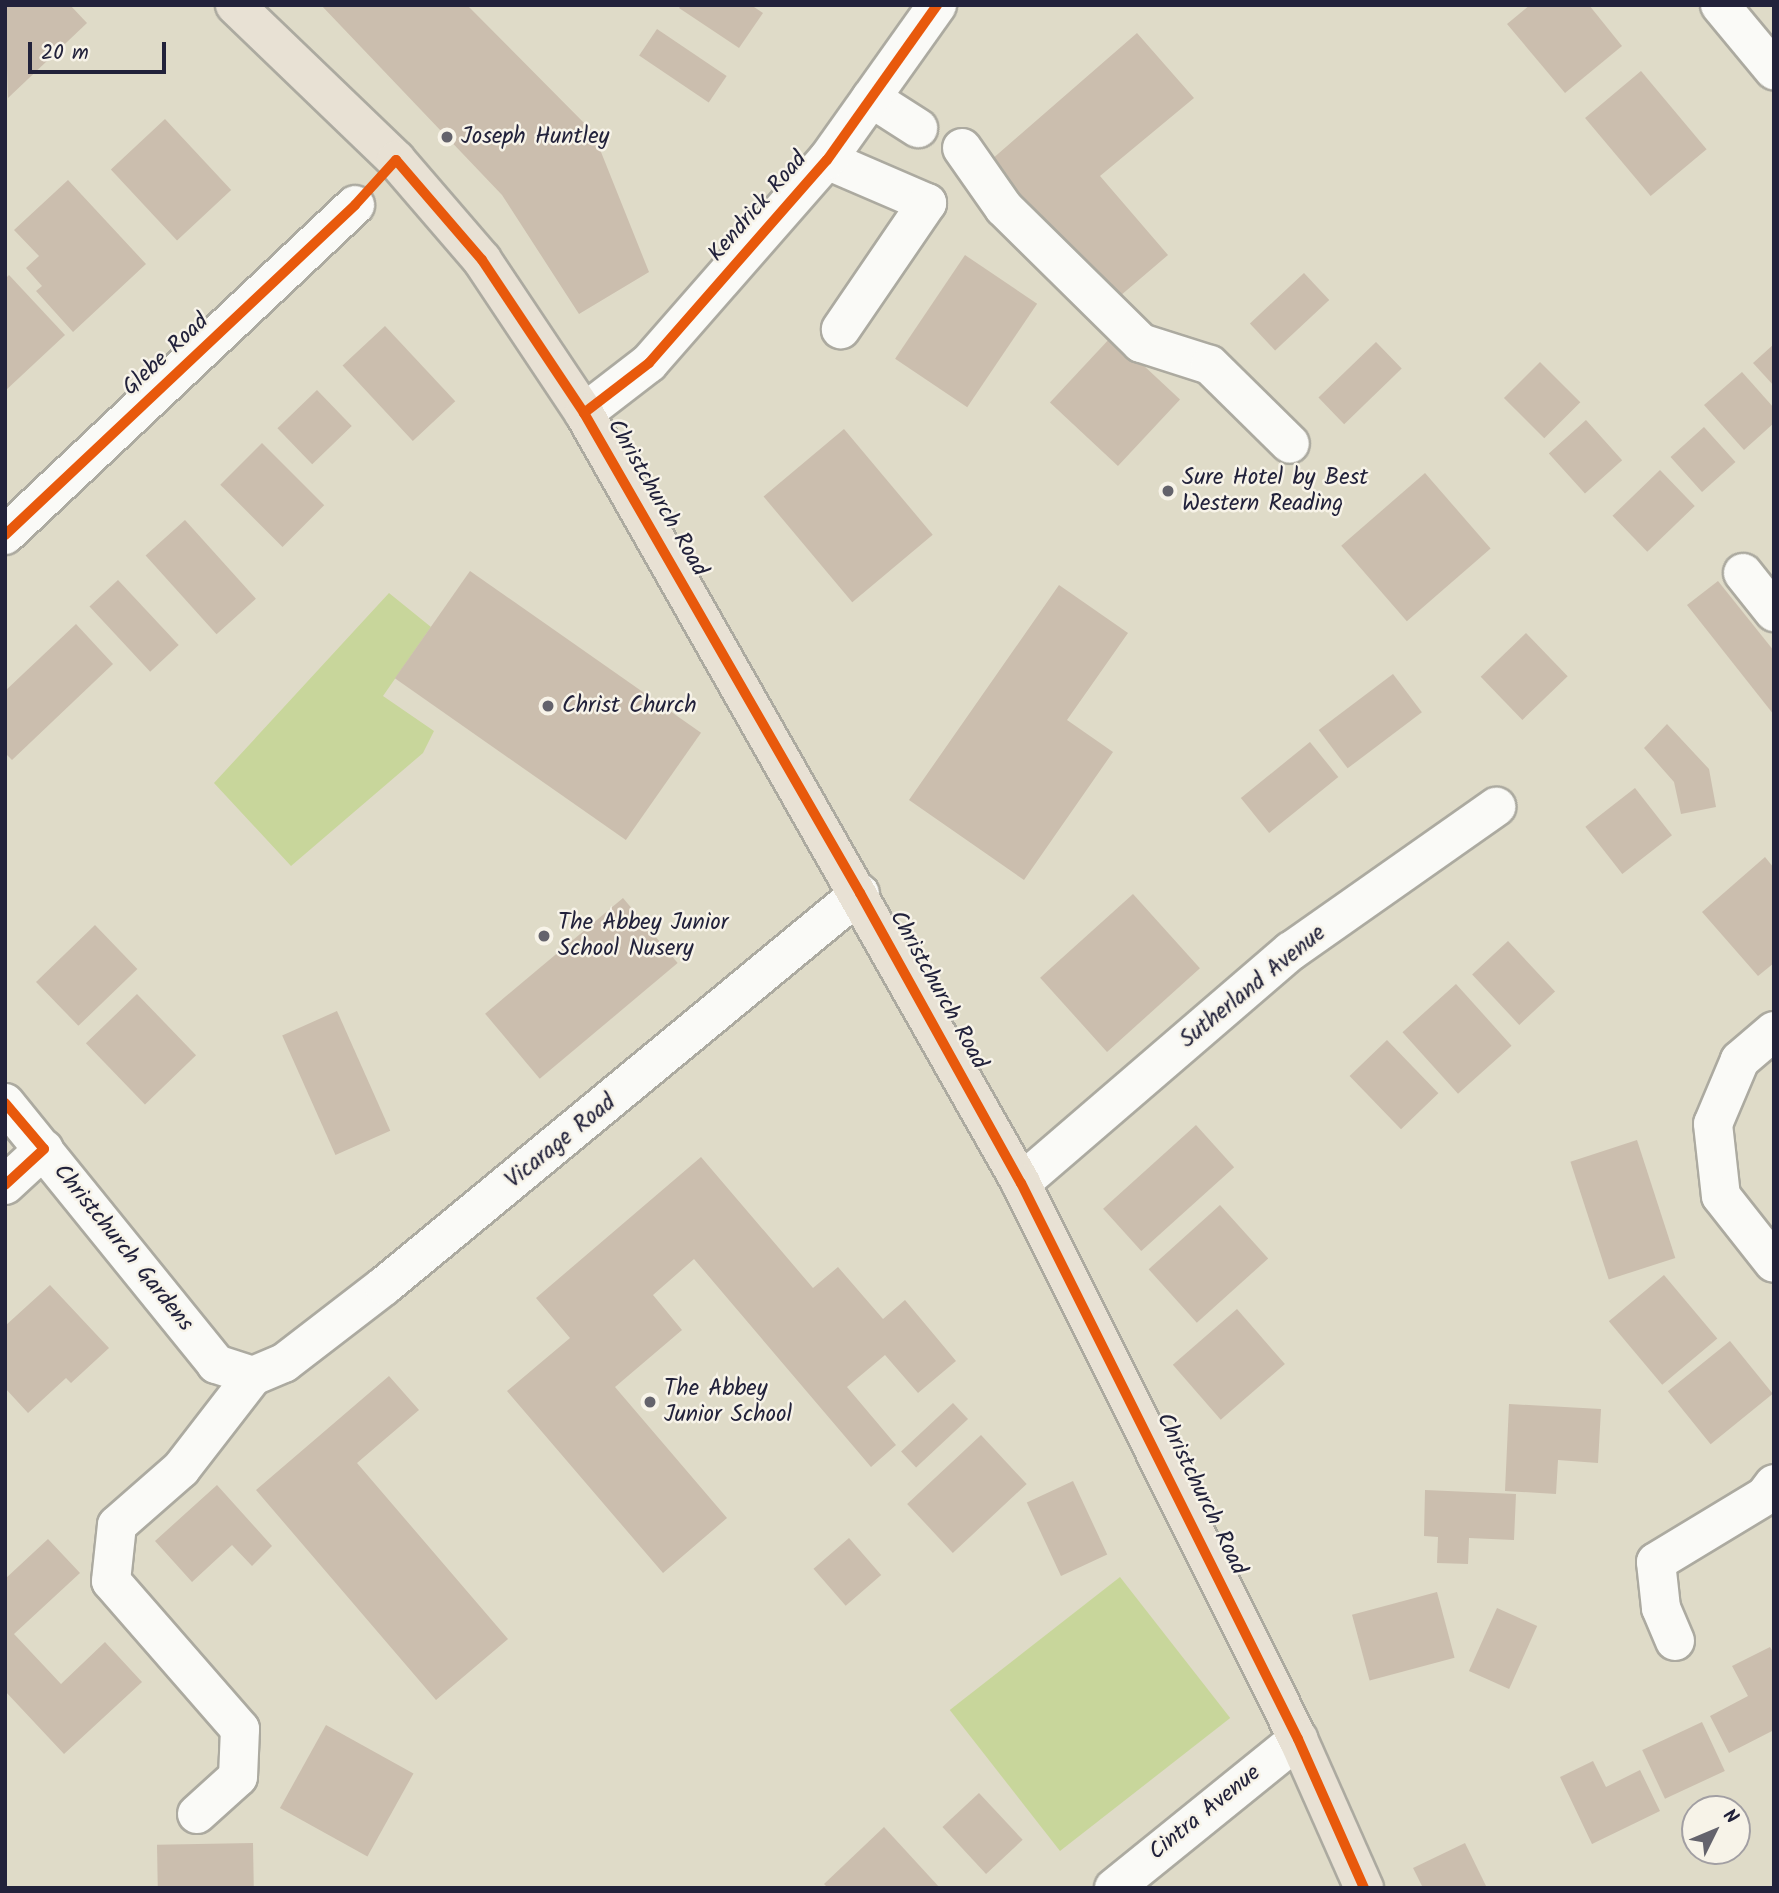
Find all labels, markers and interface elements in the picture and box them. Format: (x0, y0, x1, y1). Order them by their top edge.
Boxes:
scale bar (32, 28, 170, 72)
text: 20 m (41, 37, 89, 70)
place label: Joseph Huntley (461, 123, 609, 151)
marker: Joseph Huntley (439, 129, 455, 145)
street label: Kendrick Road (703, 146, 813, 268)
street label: Glebe Road (117, 308, 215, 402)
street label: Christchurch Road (601, 414, 713, 582)
place label: Sure Hotel by Best Western Reading (1182, 464, 1368, 518)
marker: Sure Hotel by Best Western Reading (1160, 483, 1176, 499)
place label: Christ Church (562, 692, 696, 720)
marker: Christ Church (540, 698, 556, 714)
street label: Christchurch Road (883, 906, 993, 1074)
place label: The Abbey Junior School Nusery (558, 909, 728, 963)
street label: Sutherland Avenue (1175, 920, 1331, 1054)
marker: The Abbey Junior School Nusery (536, 928, 552, 944)
street label: Vicarage Road (500, 1089, 622, 1195)
street label: Christchurch Gardens (47, 1159, 199, 1337)
place label: The Abbey Junior School (664, 1375, 792, 1429)
marker: The Abbey Junior School (642, 1394, 658, 1410)
street label: Christchurch Road (1150, 1408, 1252, 1580)
street label: Cintra Avenue (1144, 1760, 1266, 1866)
north arrow (1681, 1795, 1751, 1865)
text: N (1715, 1802, 1745, 1832)

